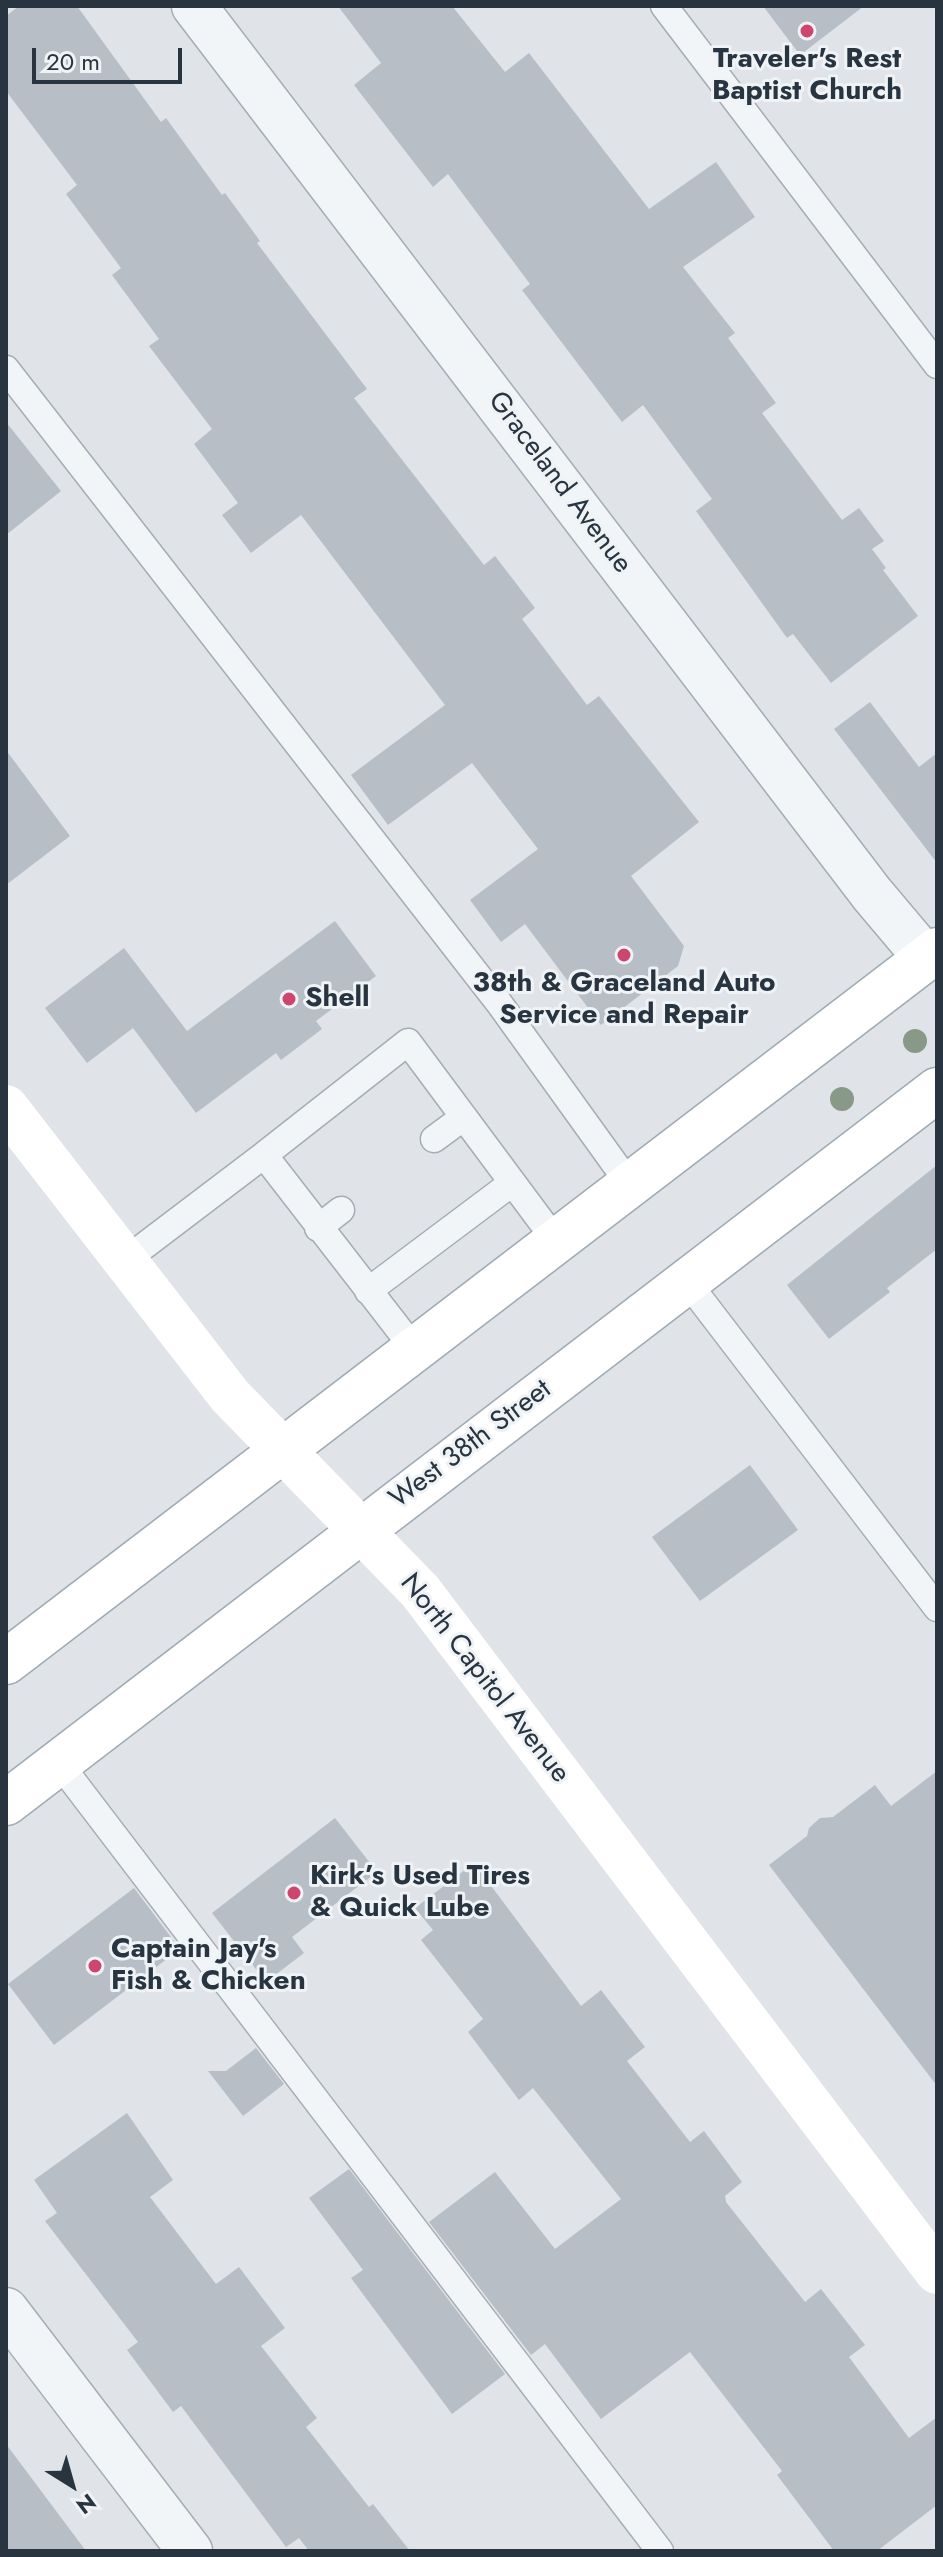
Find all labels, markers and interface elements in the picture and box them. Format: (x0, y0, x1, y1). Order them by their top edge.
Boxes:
marker: Traveler's Rest Baptist Church (798, 22, 816, 40)
scale bar (36, 32, 186, 82)
place label: Traveler's Rest Baptist Church (712, 43, 902, 109)
text: 20 m (46, 44, 100, 79)
street label: Graceland Avenue (480, 386, 638, 580)
marker: 38th & Graceland Auto Service and Repair (615, 946, 633, 964)
place label: 38th & Graceland Auto Service and Repair (473, 967, 775, 1033)
place label: Shell (305, 982, 370, 1016)
marker: Shell (280, 990, 298, 1008)
street label: West 38th Street (384, 1373, 558, 1517)
street label: North Capitol Avenue (392, 1568, 576, 1790)
place label: Kirk’s Used Tires & Quick Lube (310, 1860, 530, 1926)
marker: Kirk’s Used Tires & Quick Lube (285, 1884, 303, 1902)
place label: Captain Jay's Fish & Chicken (111, 1933, 306, 1999)
marker: Captain Jay's Fish & Chicken (86, 1957, 104, 1975)
north arrow (32, 2445, 112, 2525)
text: N (70, 2486, 103, 2522)

